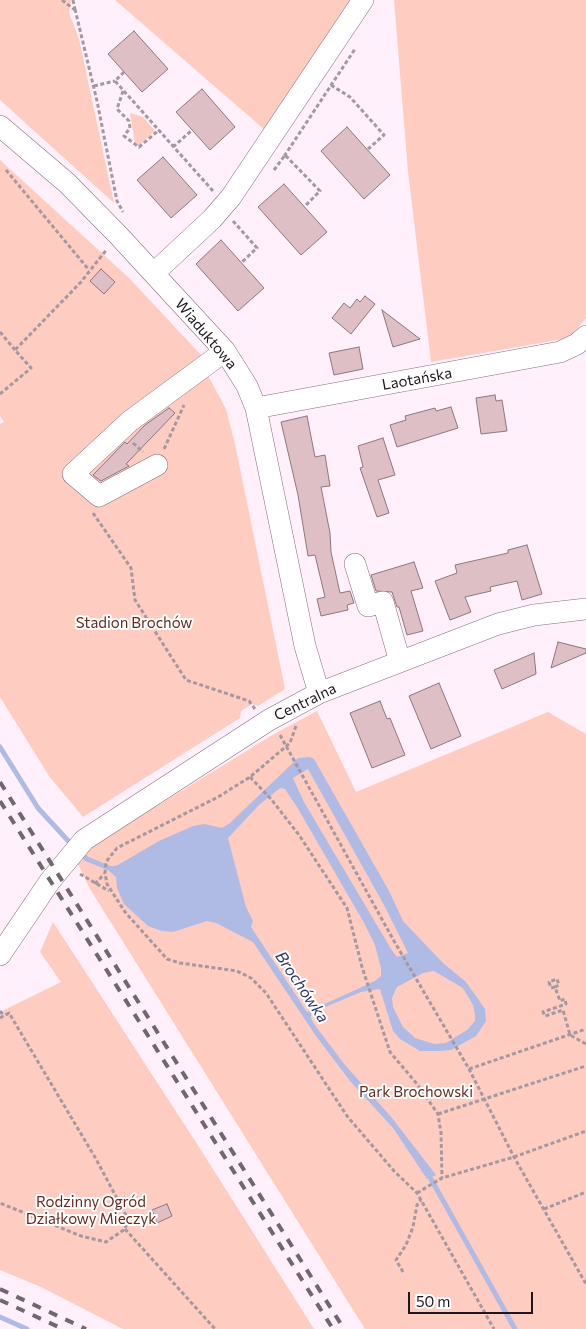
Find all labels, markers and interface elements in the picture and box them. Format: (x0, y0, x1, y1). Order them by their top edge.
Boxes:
street label: Wiaduktowa (171, 295, 241, 373)
street label: Laotańska (381, 364, 453, 394)
park label: Stadion Brochów (76, 614, 192, 632)
street label: Centralna (271, 679, 339, 725)
water label: Brochówka (271, 948, 333, 1026)
park label: Park Brochowski (359, 1083, 473, 1101)
park label: Rodzinny Ogród Działkowy Mieczyk (26, 1193, 156, 1228)
scale bar (411, 1282, 536, 1314)
text: 50 m (416, 1292, 450, 1310)

